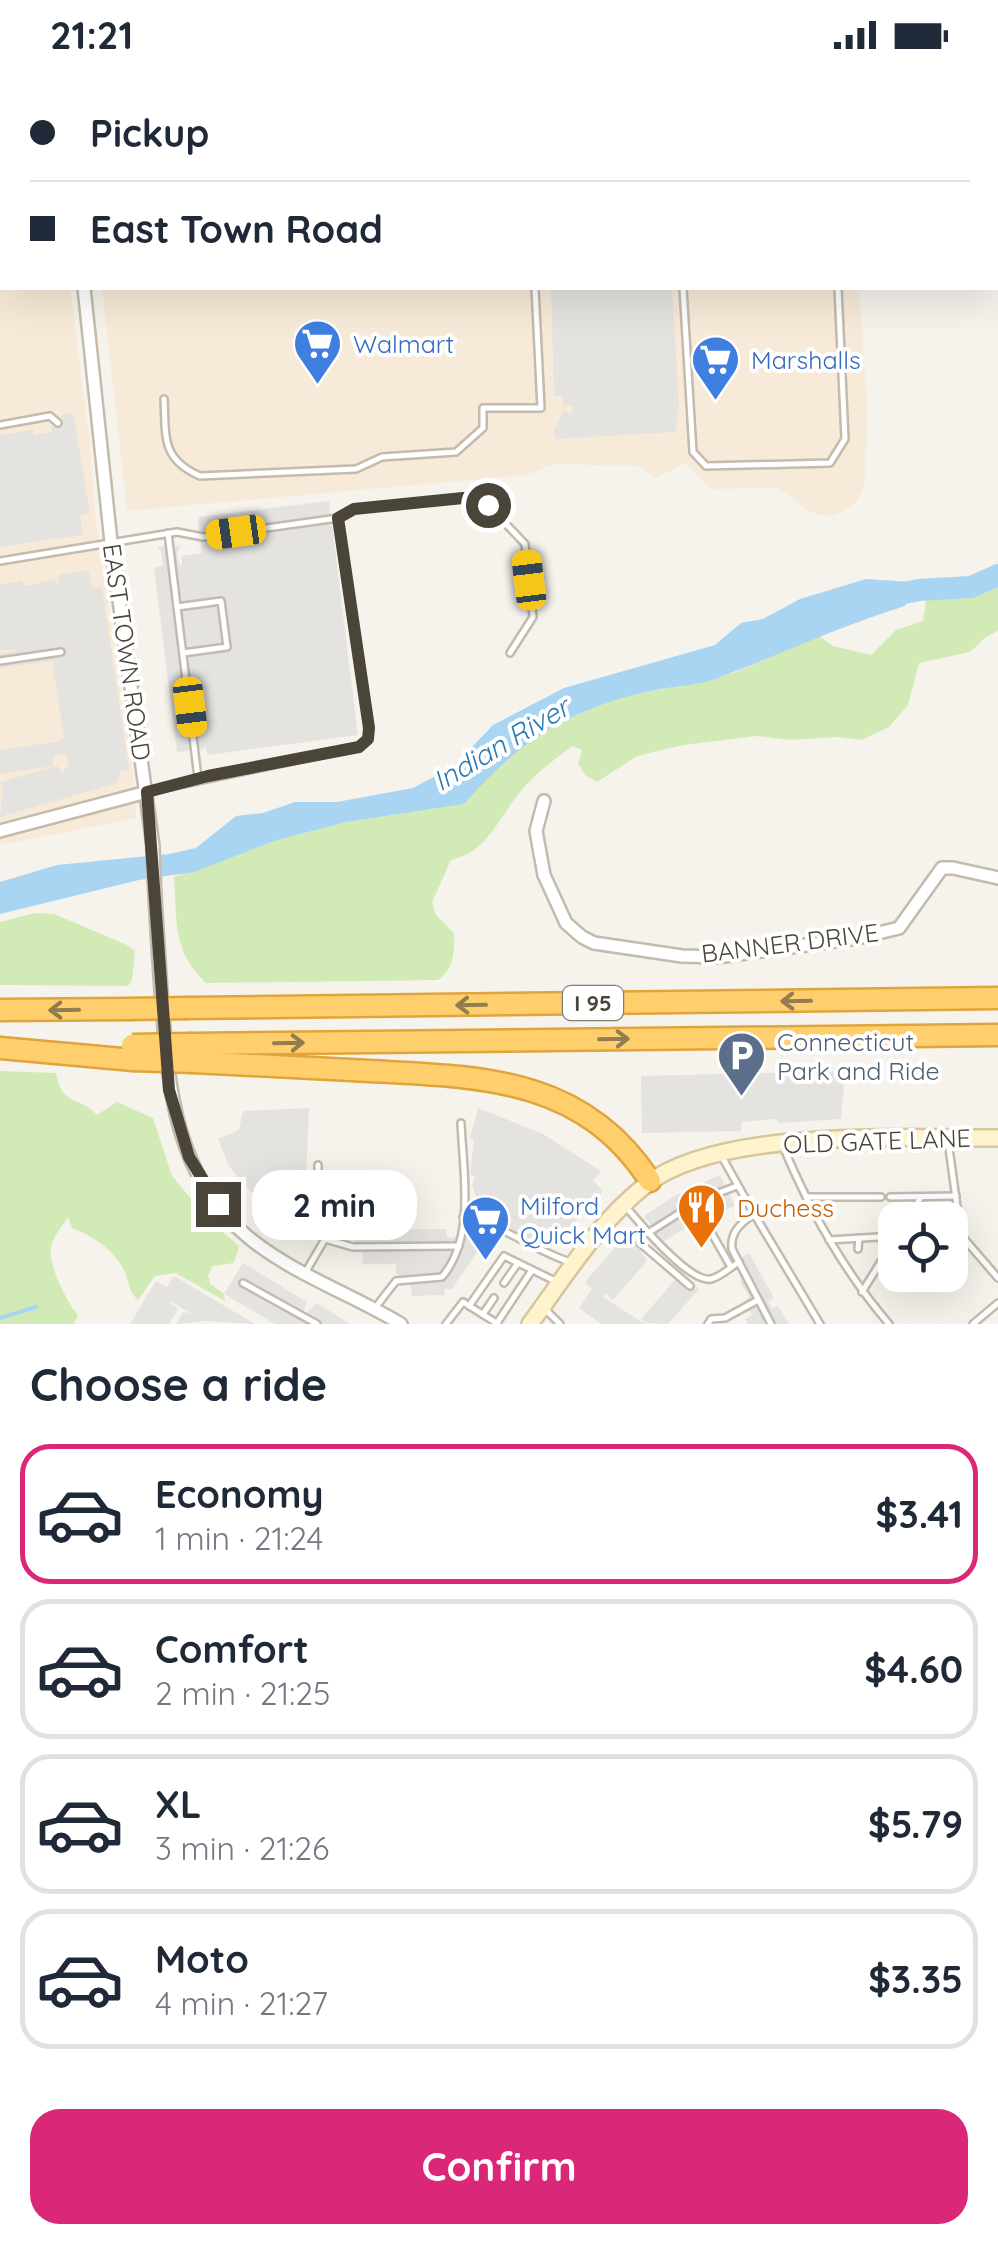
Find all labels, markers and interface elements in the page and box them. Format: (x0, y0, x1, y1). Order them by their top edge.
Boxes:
text: 21:21 (50, 11, 133, 59)
text: Pickup (90, 109, 209, 157)
text: East Town Road (90, 205, 383, 253)
supermarket icon: Walmart (292, 318, 344, 386)
place label: Walmart (353, 328, 454, 359)
supermarket icon: Marshalls (690, 334, 742, 402)
place label: Marshalls (751, 344, 861, 375)
route start (466, 483, 511, 528)
car (204, 513, 268, 551)
street label: EAST TOWN ROAD (97, 541, 158, 762)
car (510, 548, 548, 612)
car (171, 675, 209, 739)
water label: Indian River (426, 688, 578, 798)
street label: BANNER DRIVE (699, 916, 880, 969)
road number: I 95 (563, 986, 623, 1020)
one-way arrow (780, 992, 812, 1010)
one-way arrow (455, 996, 488, 1014)
one-way arrow (49, 1000, 81, 1019)
place label: Connecticut Park and Ride (777, 1026, 940, 1086)
one-way arrow (597, 1030, 629, 1049)
parking icon: Connecticut Park and Ride (716, 1030, 768, 1098)
one-way arrow (272, 1034, 304, 1052)
street label: OLD GATE LANE (783, 1122, 971, 1159)
callout: 2 min (253, 1169, 418, 1239)
route end (196, 1182, 241, 1227)
restaurant icon: Duchess (676, 1182, 728, 1250)
text: 2 min (293, 1185, 376, 1225)
place label: Milford Quick Mart (520, 1190, 646, 1250)
place label: Duchess (737, 1192, 834, 1223)
supermarket icon: Milford Quick Mart (459, 1194, 511, 1262)
map controls (878, 1202, 968, 1292)
button: locate (878, 1202, 968, 1292)
text: Choose a ride (30, 1356, 327, 1412)
icon: car (35, 1469, 125, 1559)
text: Economy (155, 1470, 324, 1518)
text: $3.41 (876, 1490, 963, 1538)
text: 1 min · 21:24 (155, 1518, 323, 1558)
icon: car (35, 1624, 125, 1714)
text: Comfort (155, 1625, 309, 1673)
text: $4.60 (864, 1645, 963, 1693)
text: 2 min · 21:25 (155, 1673, 330, 1713)
icon: car (35, 1779, 125, 1869)
text: XL (155, 1780, 201, 1828)
text: $5.79 (868, 1800, 963, 1848)
text: 3 min · 21:26 (155, 1828, 329, 1868)
icon: car (35, 1934, 125, 2024)
text: Moto (155, 1935, 249, 1983)
text: $3.35 (868, 1955, 963, 2003)
text: 4 min · 21:27 (155, 1983, 328, 2023)
button: Confirm (30, 2109, 968, 2224)

